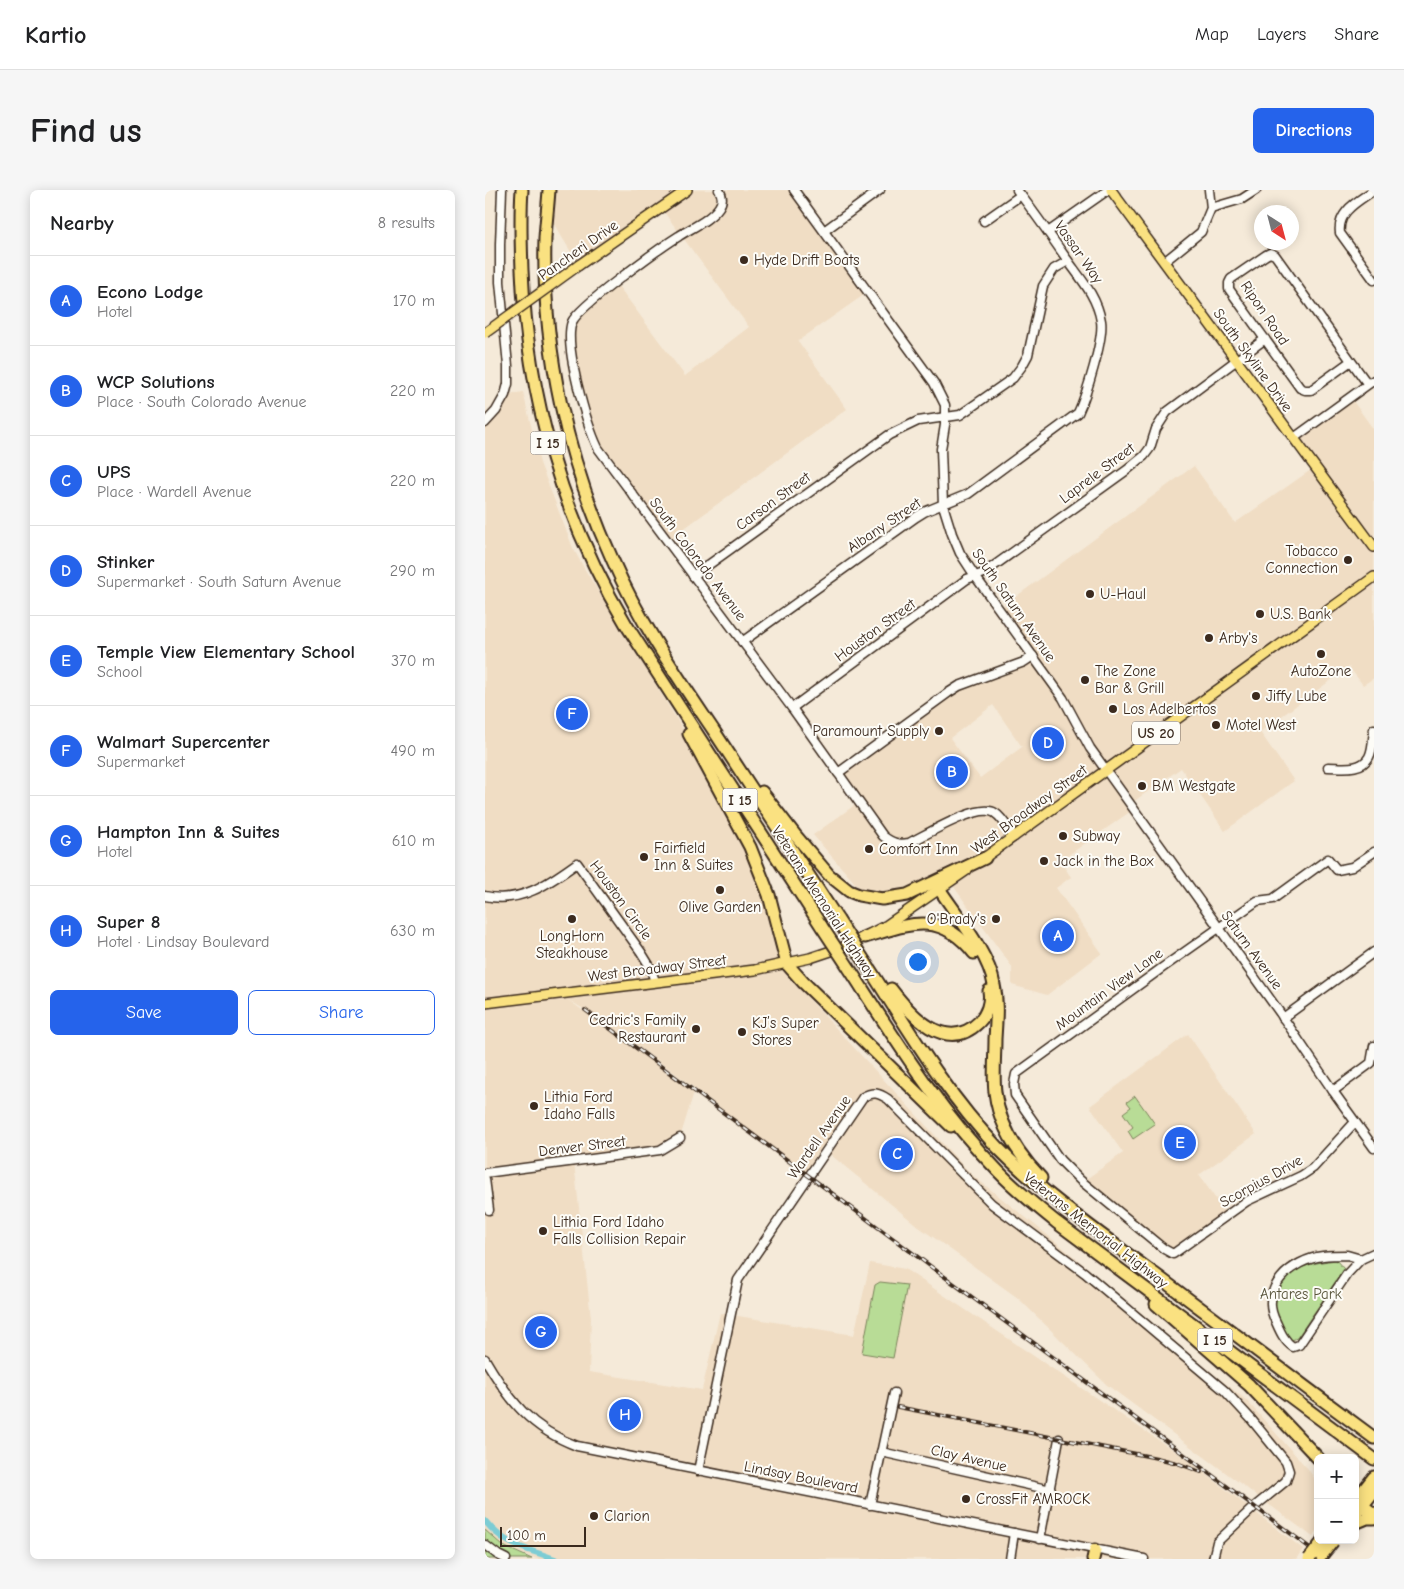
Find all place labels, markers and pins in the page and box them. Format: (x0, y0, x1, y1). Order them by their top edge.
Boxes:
place label: Hyde Drift Boats (754, 251, 860, 269)
marker: Hyde Drift Boats (738, 254, 750, 266)
place label: Tobacco Connection (1266, 542, 1338, 577)
marker: Tobacco Connection (1342, 554, 1354, 566)
place label: U-Haul (1100, 585, 1146, 603)
marker: U-Haul (1084, 588, 1096, 600)
place label: U.S. Bank (1270, 605, 1332, 623)
marker: U.S. Bank (1254, 608, 1266, 620)
place label: Arby's (1219, 629, 1258, 647)
marker: Arby's (1203, 632, 1215, 644)
marker: AutoZone (1315, 648, 1327, 660)
place label: The Zone Bar & Grill (1095, 662, 1164, 697)
place label: AutoZone (1291, 662, 1352, 680)
marker: The Zone Bar & Grill (1079, 674, 1091, 686)
place label: Jiffy Lube (1266, 687, 1327, 705)
marker: Jiffy Lube (1250, 690, 1262, 702)
pin: F (556, 695, 588, 733)
place label: Los Adelbertos (1123, 700, 1216, 718)
marker: Los Adelbertos (1107, 703, 1119, 715)
place label: Motel West (1226, 716, 1297, 734)
marker: Motel West (1210, 719, 1222, 731)
place label: Paramount Supply (813, 722, 929, 740)
pin: D (1032, 724, 1064, 762)
marker: Paramount Supply (933, 725, 945, 737)
pin: B (936, 753, 968, 791)
place label: BM Westgate (1152, 777, 1236, 795)
marker: BM Westgate (1136, 780, 1148, 792)
place label: Subway (1073, 827, 1120, 845)
marker: Subway (1057, 830, 1069, 842)
place label: Fairfield Inn & Suites (654, 839, 733, 874)
place label: Comfort Inn (879, 840, 958, 858)
marker: Comfort Inn (863, 843, 875, 855)
marker: Fairfield Inn & Suites (638, 851, 650, 863)
place label: Jack in the Box (1054, 852, 1155, 870)
marker: Jack in the Box (1038, 855, 1050, 867)
marker: Olive Garden (714, 884, 726, 896)
place label: Olive Garden (679, 898, 761, 916)
place label: O'Brady's (927, 910, 986, 928)
marker: LongHorn Steakhouse (566, 913, 578, 925)
marker: O'Brady's (990, 913, 1002, 925)
pin: A (1042, 917, 1074, 955)
place label: LongHorn Steakhouse (536, 927, 608, 962)
place label: Cedric's Family Restaurant (589, 1011, 687, 1046)
place label: KJ’s Super Stores (752, 1014, 819, 1049)
marker: Cedric's Family Restaurant (690, 1023, 702, 1035)
marker: KJ’s Super Stores (736, 1026, 748, 1038)
place label: Lithia Ford Idaho Falls (544, 1088, 615, 1123)
marker: Lithia Ford Idaho Falls (528, 1100, 540, 1112)
pin: E (1164, 1124, 1196, 1162)
pin: C (881, 1135, 913, 1173)
place label: Lithia Ford Idaho Falls Collision Repair (553, 1213, 686, 1248)
marker: Lithia Ford Idaho Falls Collision Repair (537, 1225, 549, 1237)
pin: G (525, 1313, 557, 1351)
pin: H (609, 1396, 641, 1434)
place label: CrossFit AMROCK (976, 1490, 1091, 1508)
marker: CrossFit AMROCK (960, 1493, 972, 1505)
place label: Clarion (604, 1507, 650, 1525)
marker: Clarion (588, 1510, 600, 1522)

